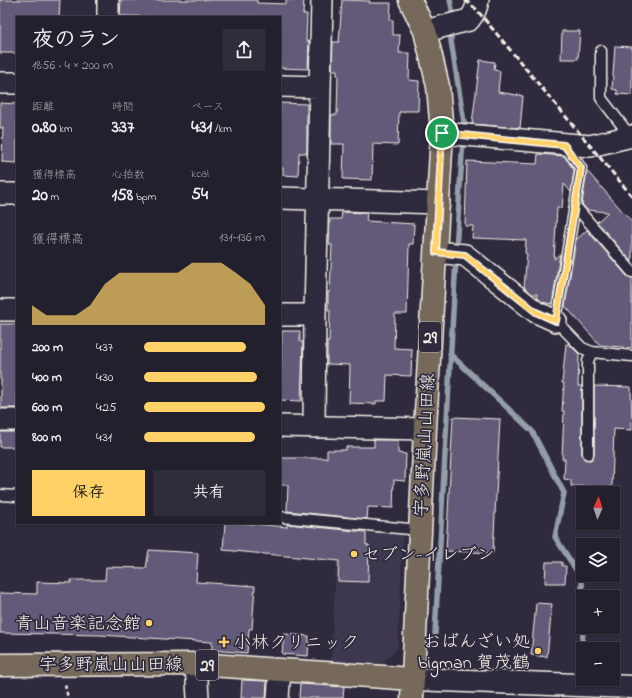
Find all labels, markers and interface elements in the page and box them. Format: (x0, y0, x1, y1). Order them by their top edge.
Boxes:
text: 夜のラン (32, 25, 120, 57)
button: share (223, 29, 265, 71)
text: 18:56 · 4 × 200 m (32, 56, 113, 75)
text: 距離 (32, 99, 54, 115)
text: 時間 (112, 99, 134, 115)
text: ペース (191, 99, 224, 115)
text: 0.80 (32, 115, 57, 140)
text: 3:37 (112, 115, 134, 140)
text: 4:31 (191, 115, 212, 140)
pin (425, 116, 459, 150)
text: km (57, 121, 73, 137)
text: /km (212, 121, 232, 137)
icon: arrive (431, 122, 453, 144)
text: kcal (191, 166, 209, 182)
text: 獲得標高 (32, 167, 76, 183)
text: 心拍数 (112, 167, 145, 183)
text: 54 (191, 182, 208, 207)
text: 20 (32, 183, 48, 208)
text: 158 (112, 183, 133, 208)
text: m (48, 189, 59, 205)
text: bpm (133, 189, 156, 205)
text: 131–136 m (219, 228, 265, 247)
text: 獲得標高 (32, 230, 84, 249)
road number: 29 (419, 322, 441, 352)
text: 200 m (32, 338, 63, 357)
text: 4:37 (96, 338, 113, 357)
text: 400 m (32, 368, 62, 387)
text: 4:30 (96, 368, 113, 387)
street label: 宇多野嵐山山田線 (409, 373, 443, 518)
text: 600 m (32, 398, 62, 417)
text: 4:25 (96, 398, 116, 417)
text: 800 m (32, 428, 61, 447)
text: 4:31 (96, 428, 112, 447)
button: 保存 (32, 470, 145, 516)
button: 共有 (153, 470, 265, 516)
north arrow (576, 486, 620, 530)
map controls (576, 486, 620, 686)
button: layers (576, 538, 620, 582)
place label: セブン-イレブン (362, 543, 495, 569)
marker: セブン-イレブン (349, 549, 359, 559)
button: + (576, 590, 620, 634)
place label: 青山音楽記念館 (15, 612, 141, 638)
marker: 青山音楽記念館 (144, 618, 154, 628)
place label: おばんざい処 bigman 賀茂鶴 (418, 630, 530, 678)
place label: 小林クリニック (233, 631, 359, 657)
marker: 小林クリニック (218, 636, 230, 648)
button: − (576, 642, 620, 686)
marker: おばんざい処 bigman 賀茂鶴 (533, 646, 543, 656)
road number: 29 (196, 650, 218, 680)
street label: 宇多野嵐山山田線 (39, 653, 183, 679)

